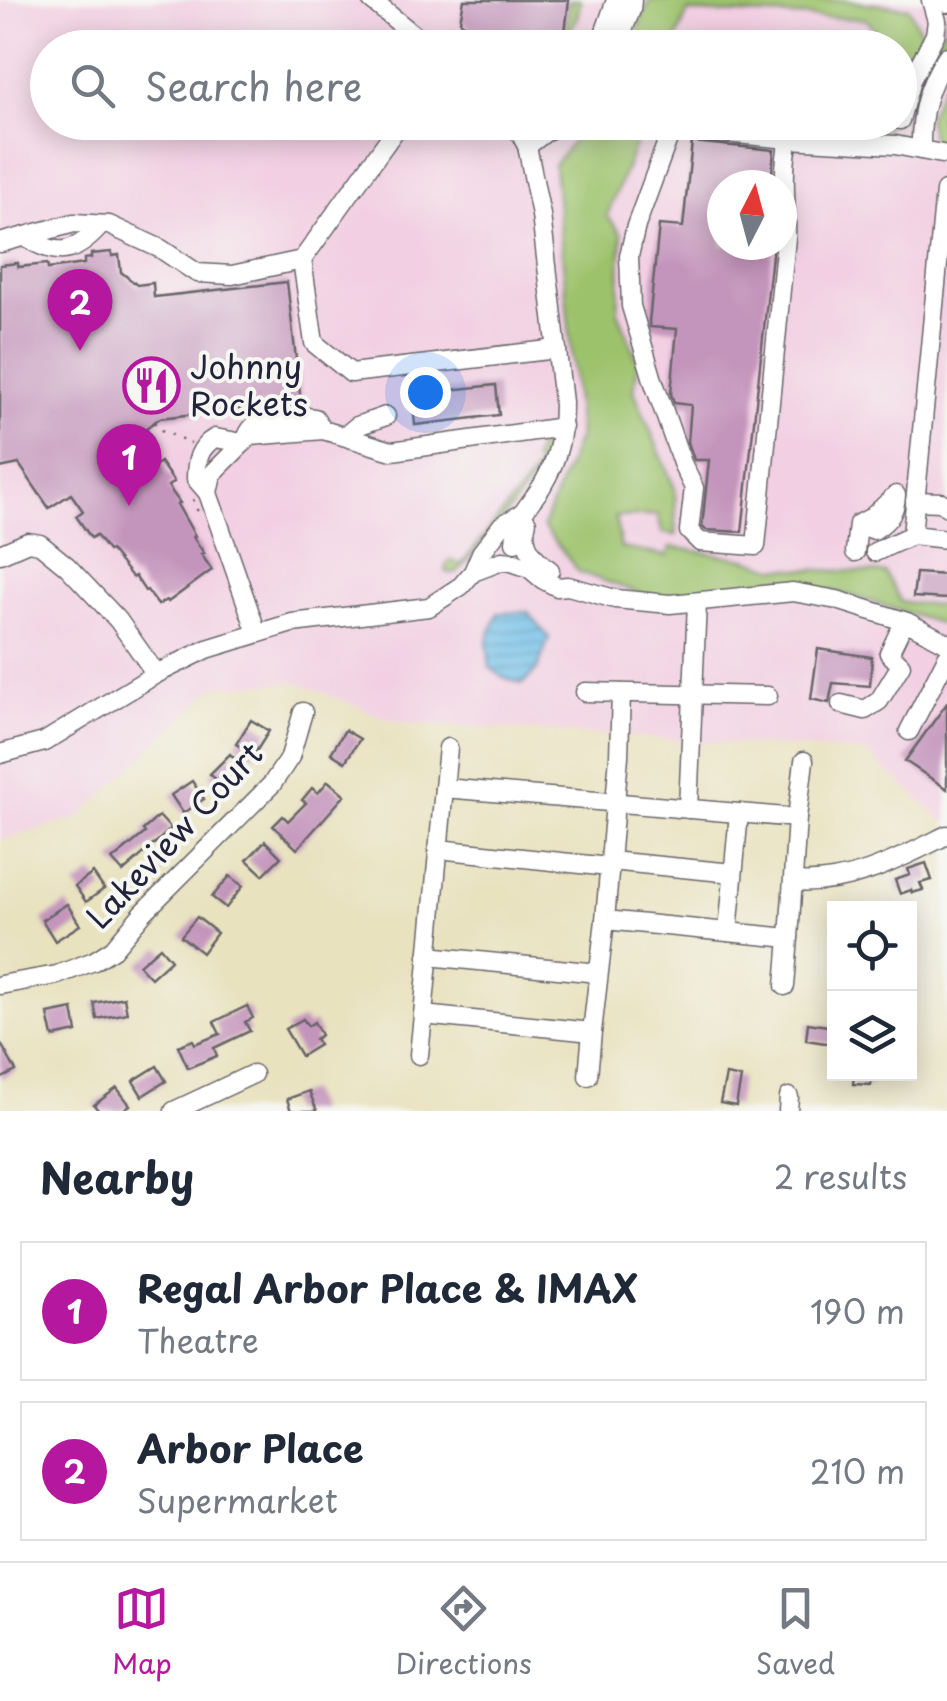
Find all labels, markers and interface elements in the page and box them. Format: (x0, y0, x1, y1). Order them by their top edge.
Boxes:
search box (30, 30, 917, 140)
text: Search here (145, 57, 362, 114)
icon: search (65, 58, 120, 113)
north arrow (707, 170, 797, 260)
pin: 2 (48, 268, 112, 351)
place label: Johnny Rockets (190, 342, 308, 427)
restaurant icon: Johnny Rockets (121, 356, 181, 416)
your location (400, 367, 451, 418)
pin: 1 (96, 424, 162, 506)
street label: Lakeview Court (74, 731, 273, 939)
map controls (827, 901, 917, 1081)
button: locate (827, 901, 917, 991)
button: layers (827, 991, 917, 1081)
text: Nearby (40, 1145, 194, 1208)
text: 2 results (774, 1152, 907, 1200)
text: Regal Arbor Place & IMAX (137, 1259, 637, 1316)
text: 1 (67, 1287, 82, 1335)
text: 190 m (810, 1287, 905, 1335)
text: Theatre (137, 1316, 259, 1364)
text: Arbor Place (137, 1419, 364, 1476)
text: 2 (63, 1447, 86, 1495)
text: 210 m (810, 1447, 905, 1495)
text: Supermarket (137, 1476, 338, 1524)
tab: Map (112, 1581, 172, 1684)
tab: Directions (396, 1581, 532, 1684)
tab: Saved (756, 1581, 835, 1684)

